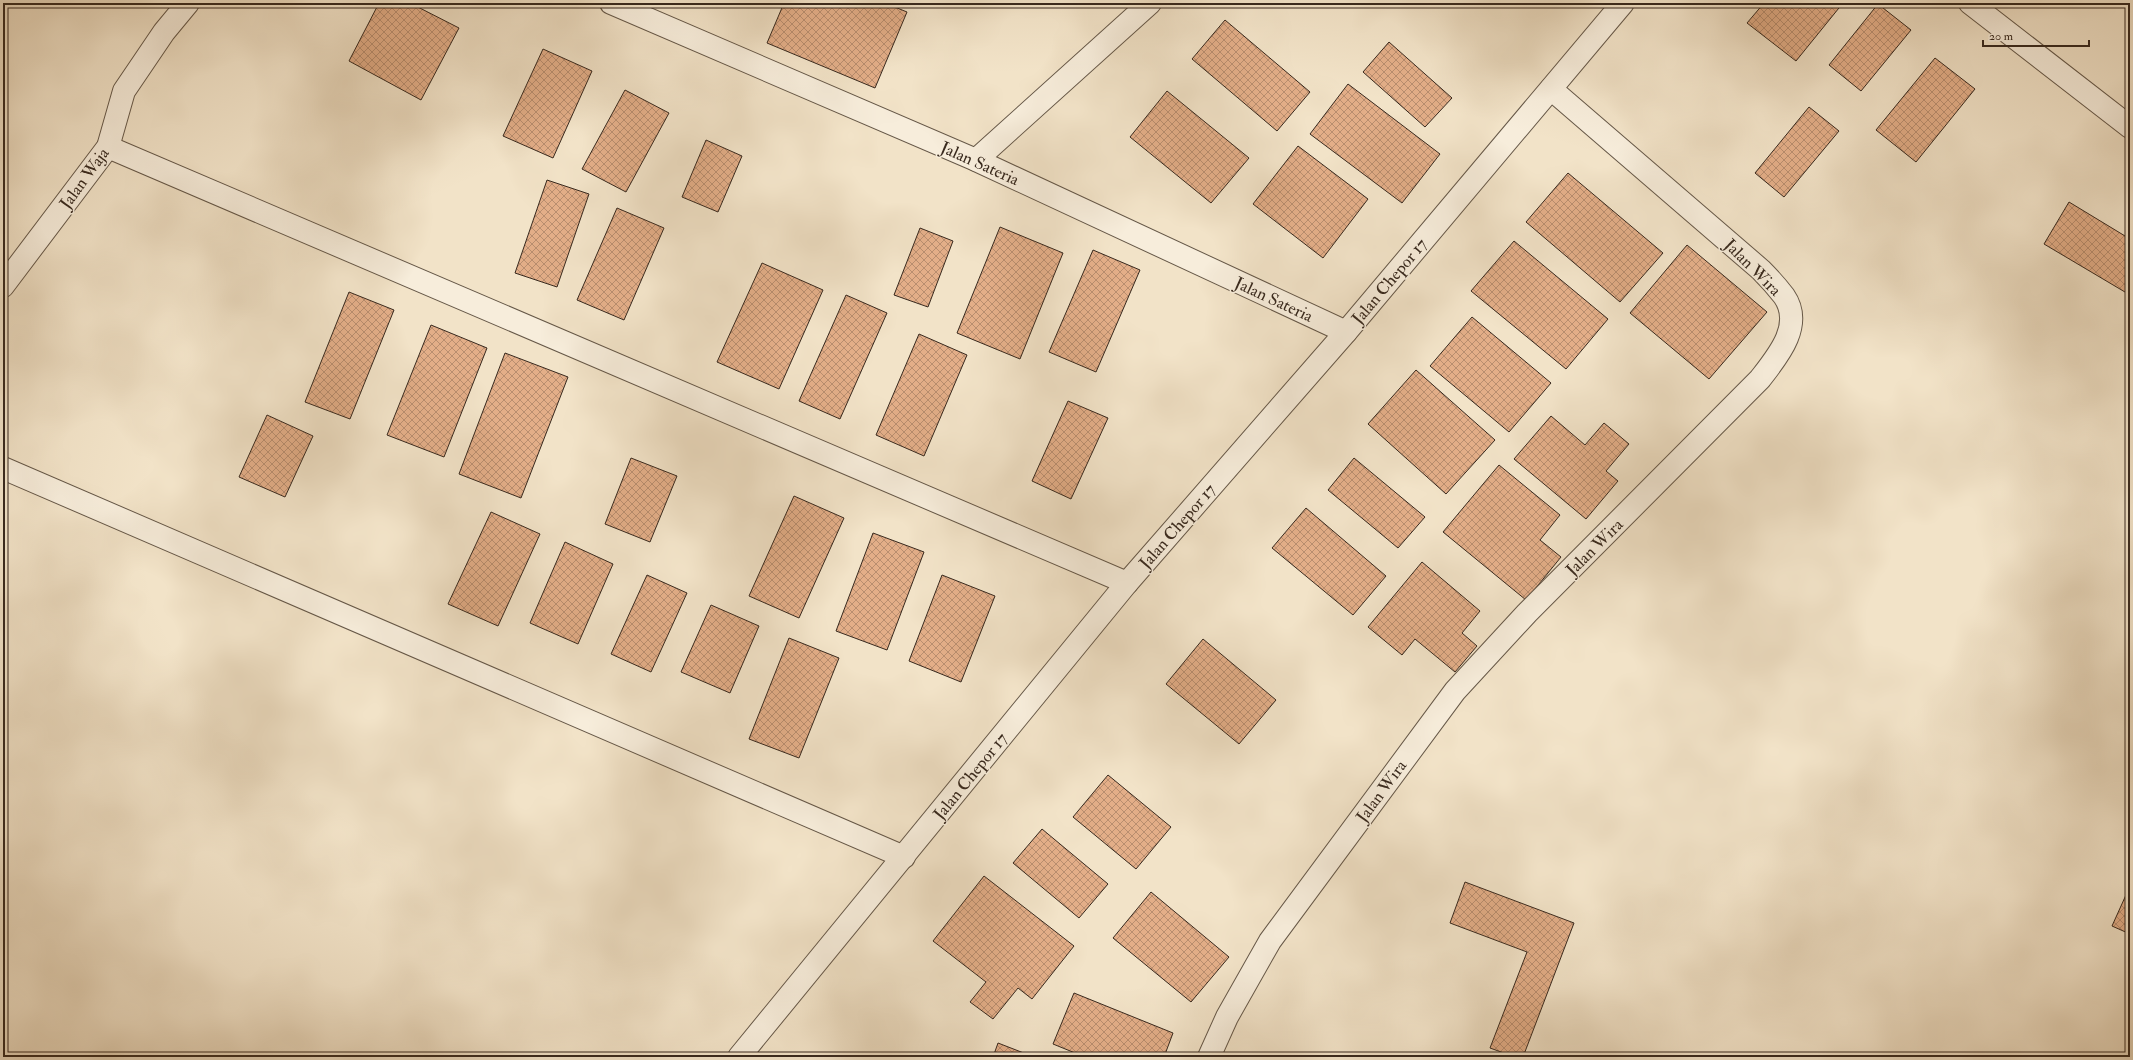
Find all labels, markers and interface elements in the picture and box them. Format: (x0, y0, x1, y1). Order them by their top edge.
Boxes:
scale bar (1983, 22, 2089, 48)
text: 20 m (1989, 29, 2014, 44)
street label: Jalan Sateria (936, 136, 1023, 191)
street label: Jalan Waja (54, 143, 115, 215)
street label: Jalan Chepor 17 (1347, 234, 1432, 330)
street label: Jalan Wira (1718, 234, 1786, 302)
street label: Jalan Sateria (1230, 272, 1317, 328)
street label: Jalan Chepor 17 (1134, 479, 1221, 575)
street label: Jalan Wira (1561, 514, 1629, 582)
street label: Jalan Chepor 17 (928, 728, 1013, 826)
street label: Jalan Wira (1351, 755, 1413, 828)

